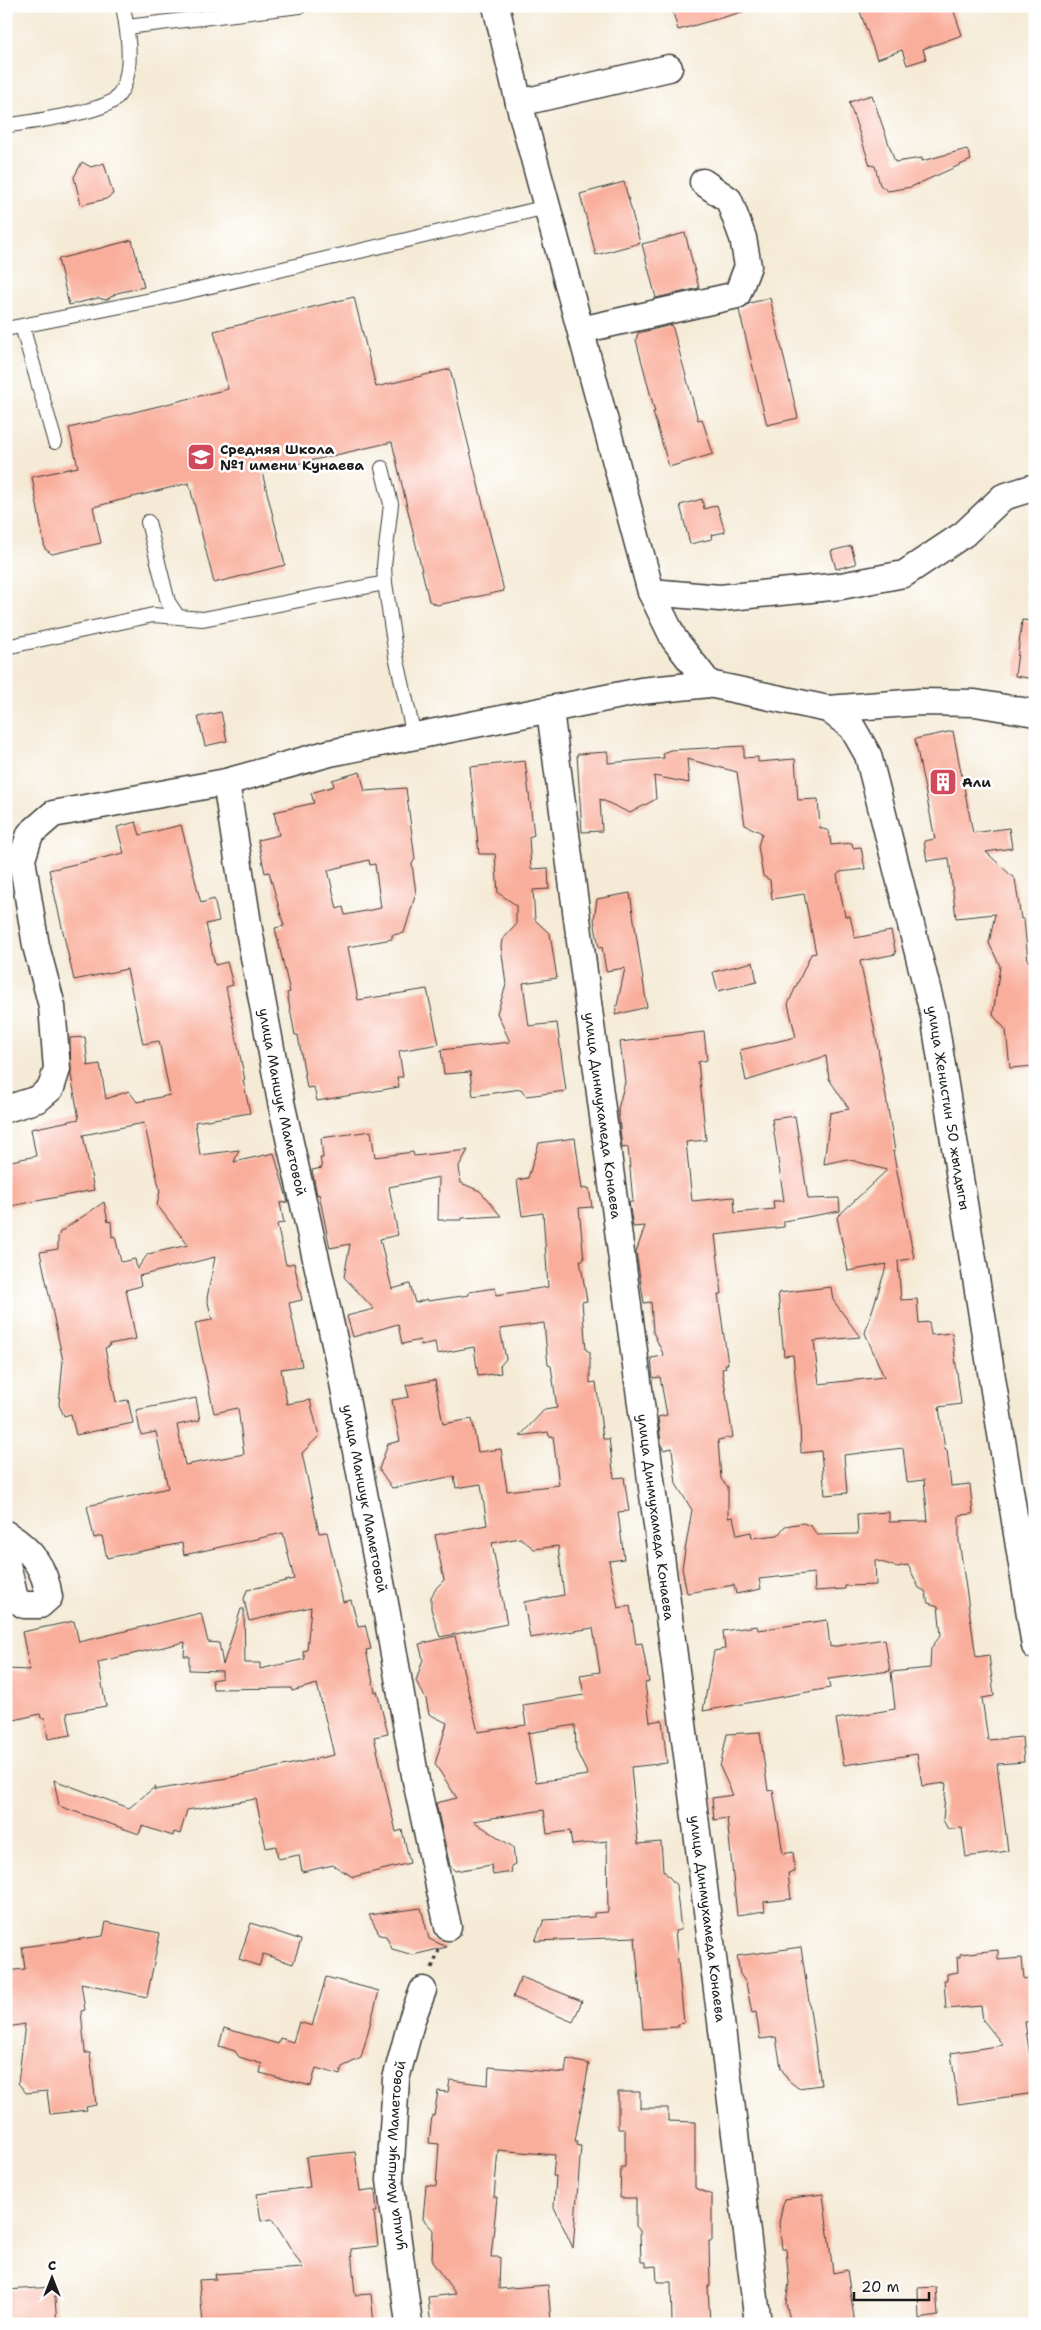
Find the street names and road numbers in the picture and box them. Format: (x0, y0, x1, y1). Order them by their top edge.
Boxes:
street label: улица Женистин 50 жылдыгы (923, 1004, 974, 1211)
street label: улица Маншук Маметовой (255, 1007, 311, 1198)
street label: улица Динмухамеда Конаева (580, 1011, 625, 1220)
street label: улица Маншук Маметовой (338, 1403, 392, 1594)
street label: улица Динмухамеда Конаева (633, 1413, 678, 1622)
street label: улица Динмухамеда Конаева (686, 1814, 730, 2023)
street label: улица Маншук Маметовой (381, 2058, 410, 2251)

